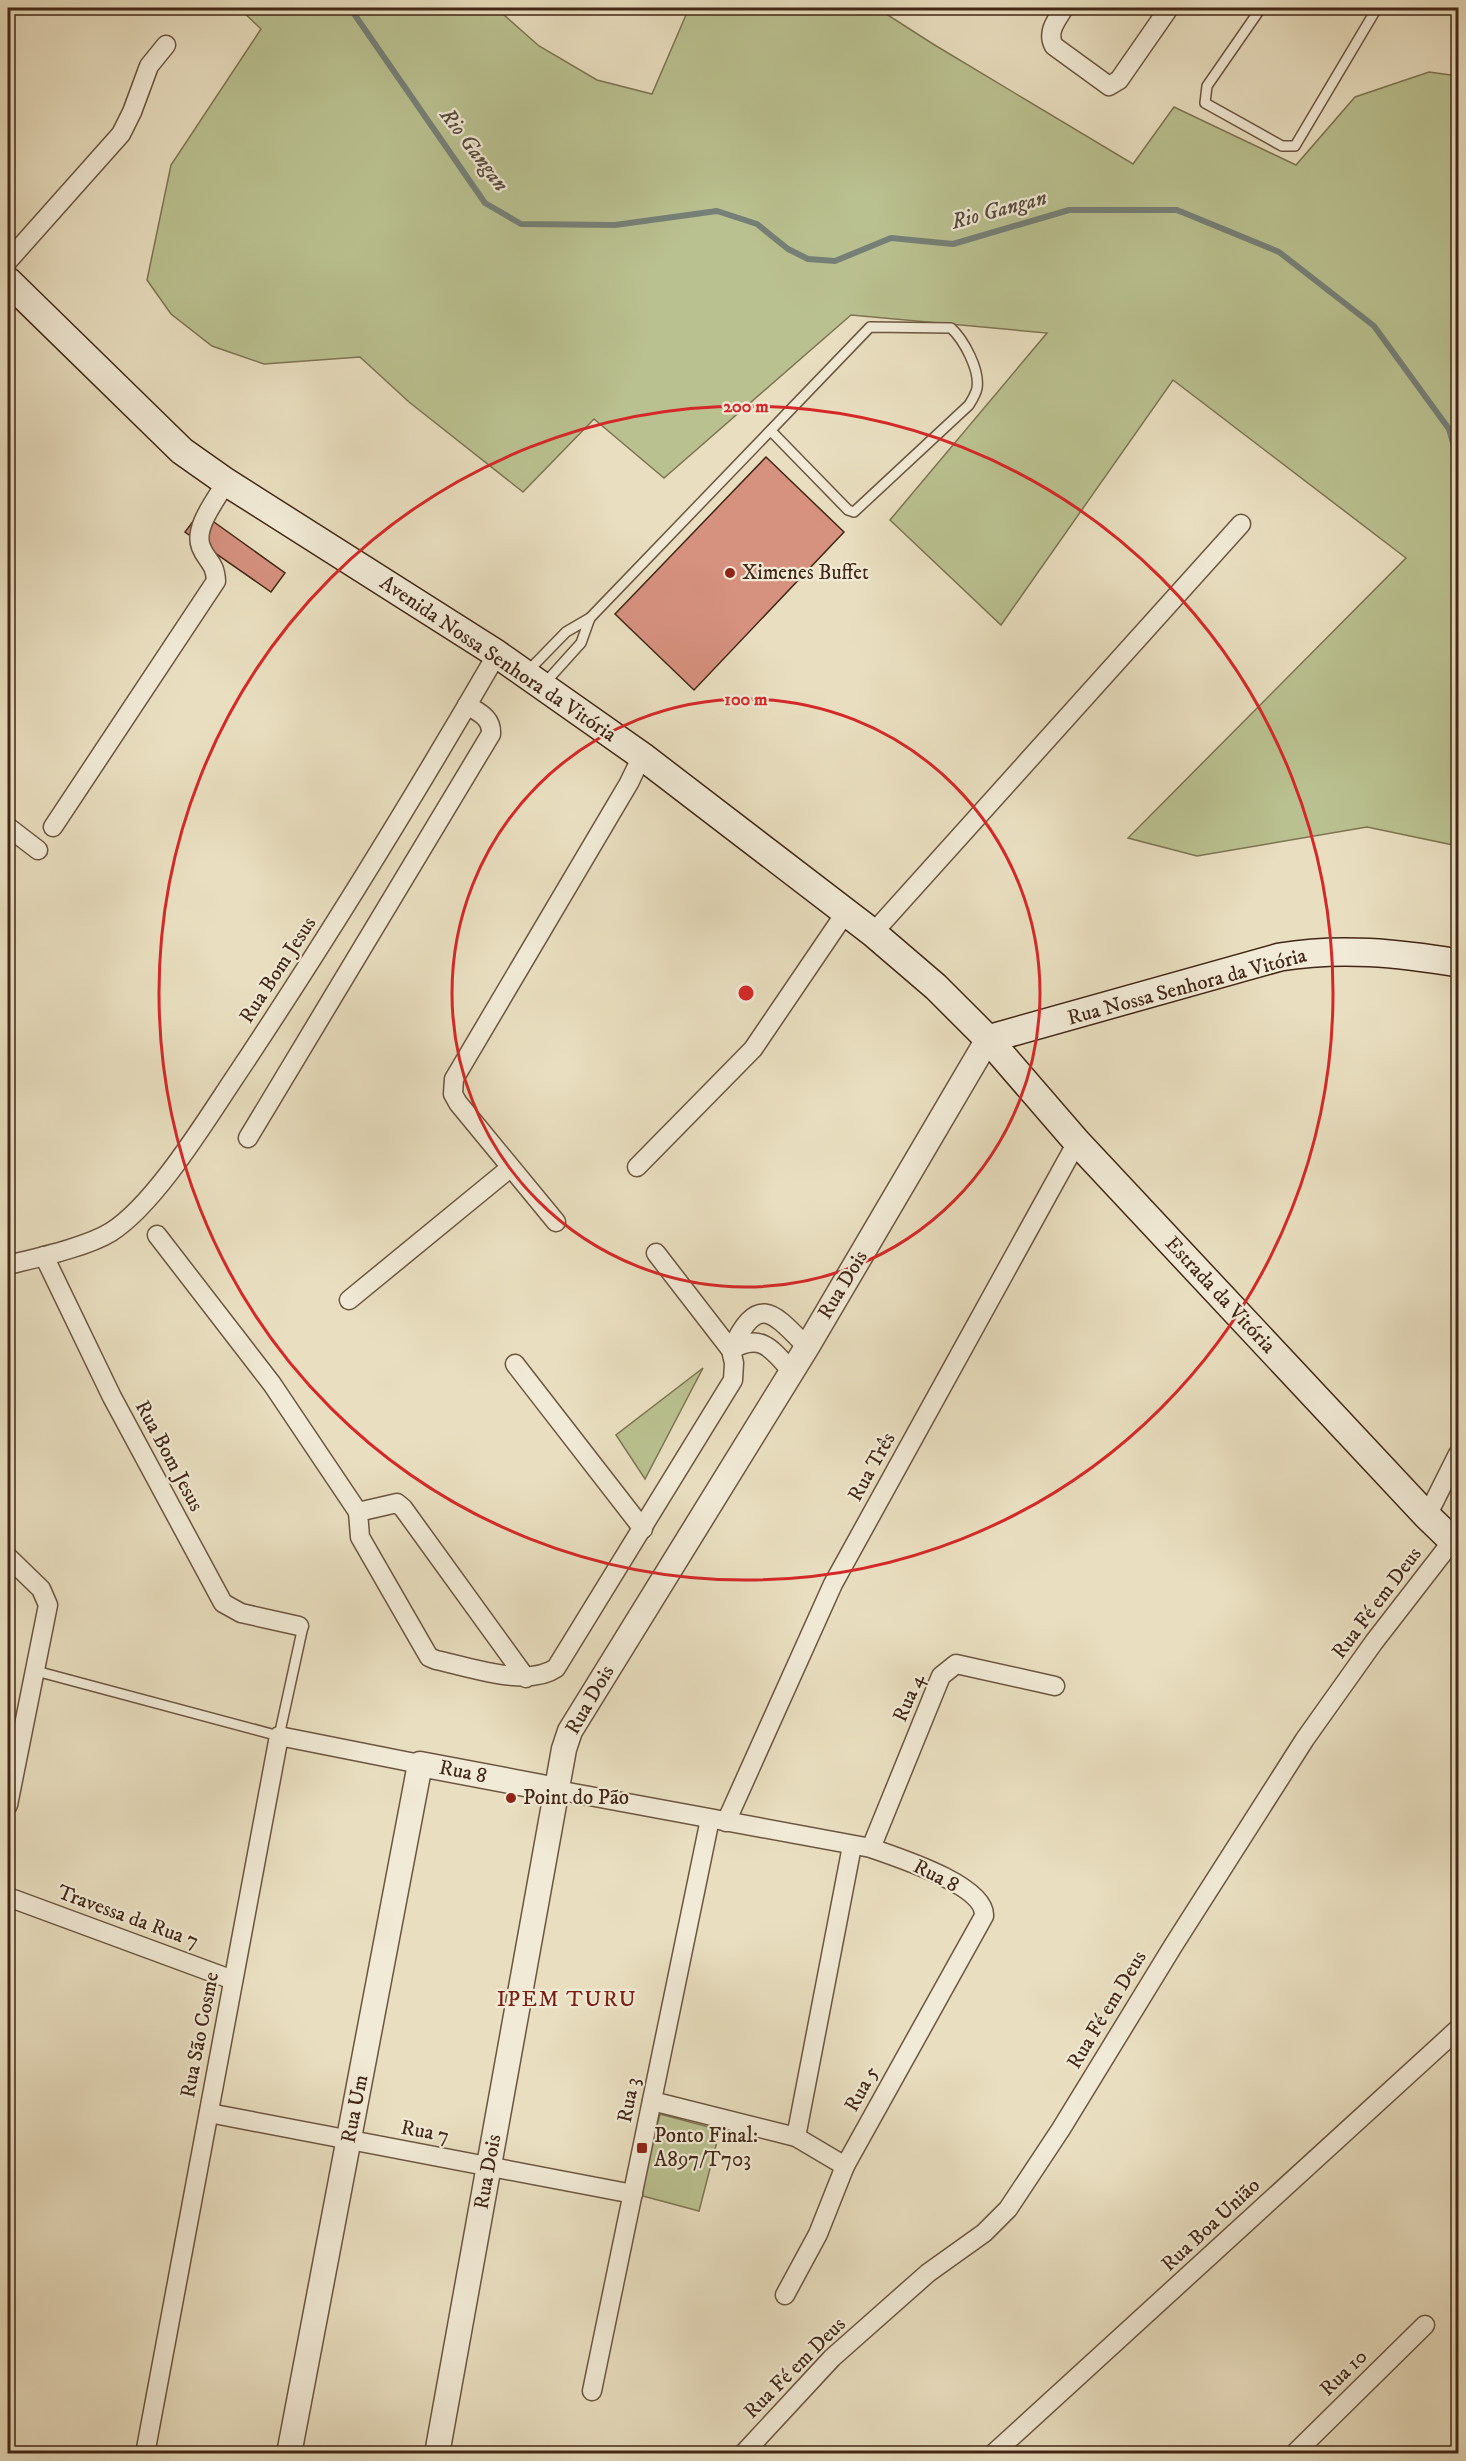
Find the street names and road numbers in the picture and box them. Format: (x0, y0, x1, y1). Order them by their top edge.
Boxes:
street label: Avenida Nossa Senhora da Vitória (375, 570, 621, 748)
street label: Rua Bom Jesus (234, 912, 322, 1028)
street label: Rua Nossa Senhora da Vitória (1065, 943, 1309, 1031)
street label: Estrada da Vitória (1159, 1231, 1281, 1359)
street label: Rua Dois (812, 1246, 874, 1324)
street label: Rua Bom Jesus (129, 1396, 209, 1516)
street label: Rua Três (842, 1428, 902, 1506)
street label: Rua Fé em Deus (1326, 1542, 1428, 1664)
street label: Rua Dois (560, 1661, 620, 1739)
street label: Rua 4 (887, 1669, 931, 1726)
street label: Rua 8 (437, 1755, 489, 1789)
street label: Rua 8 (909, 1854, 963, 1898)
street label: Travessa da Rua 7 (54, 1879, 202, 1955)
street label: Rua Fé em Deus (1061, 1946, 1153, 2074)
street label: Rua São Cosme (175, 1970, 225, 2100)
street label: Rua 5 (839, 2062, 885, 2116)
street label: Rua Um (336, 2072, 374, 2145)
street label: Rua 3 (612, 2075, 646, 2125)
street label: Rua 7 (399, 2115, 451, 2149)
street label: Rua Dois (469, 2132, 507, 2212)
street label: Rua Boa União (1156, 2173, 1266, 2277)
street label: Rua Fé em Deus (739, 2312, 851, 2424)
street label: Rua 10 (1315, 2344, 1373, 2402)

